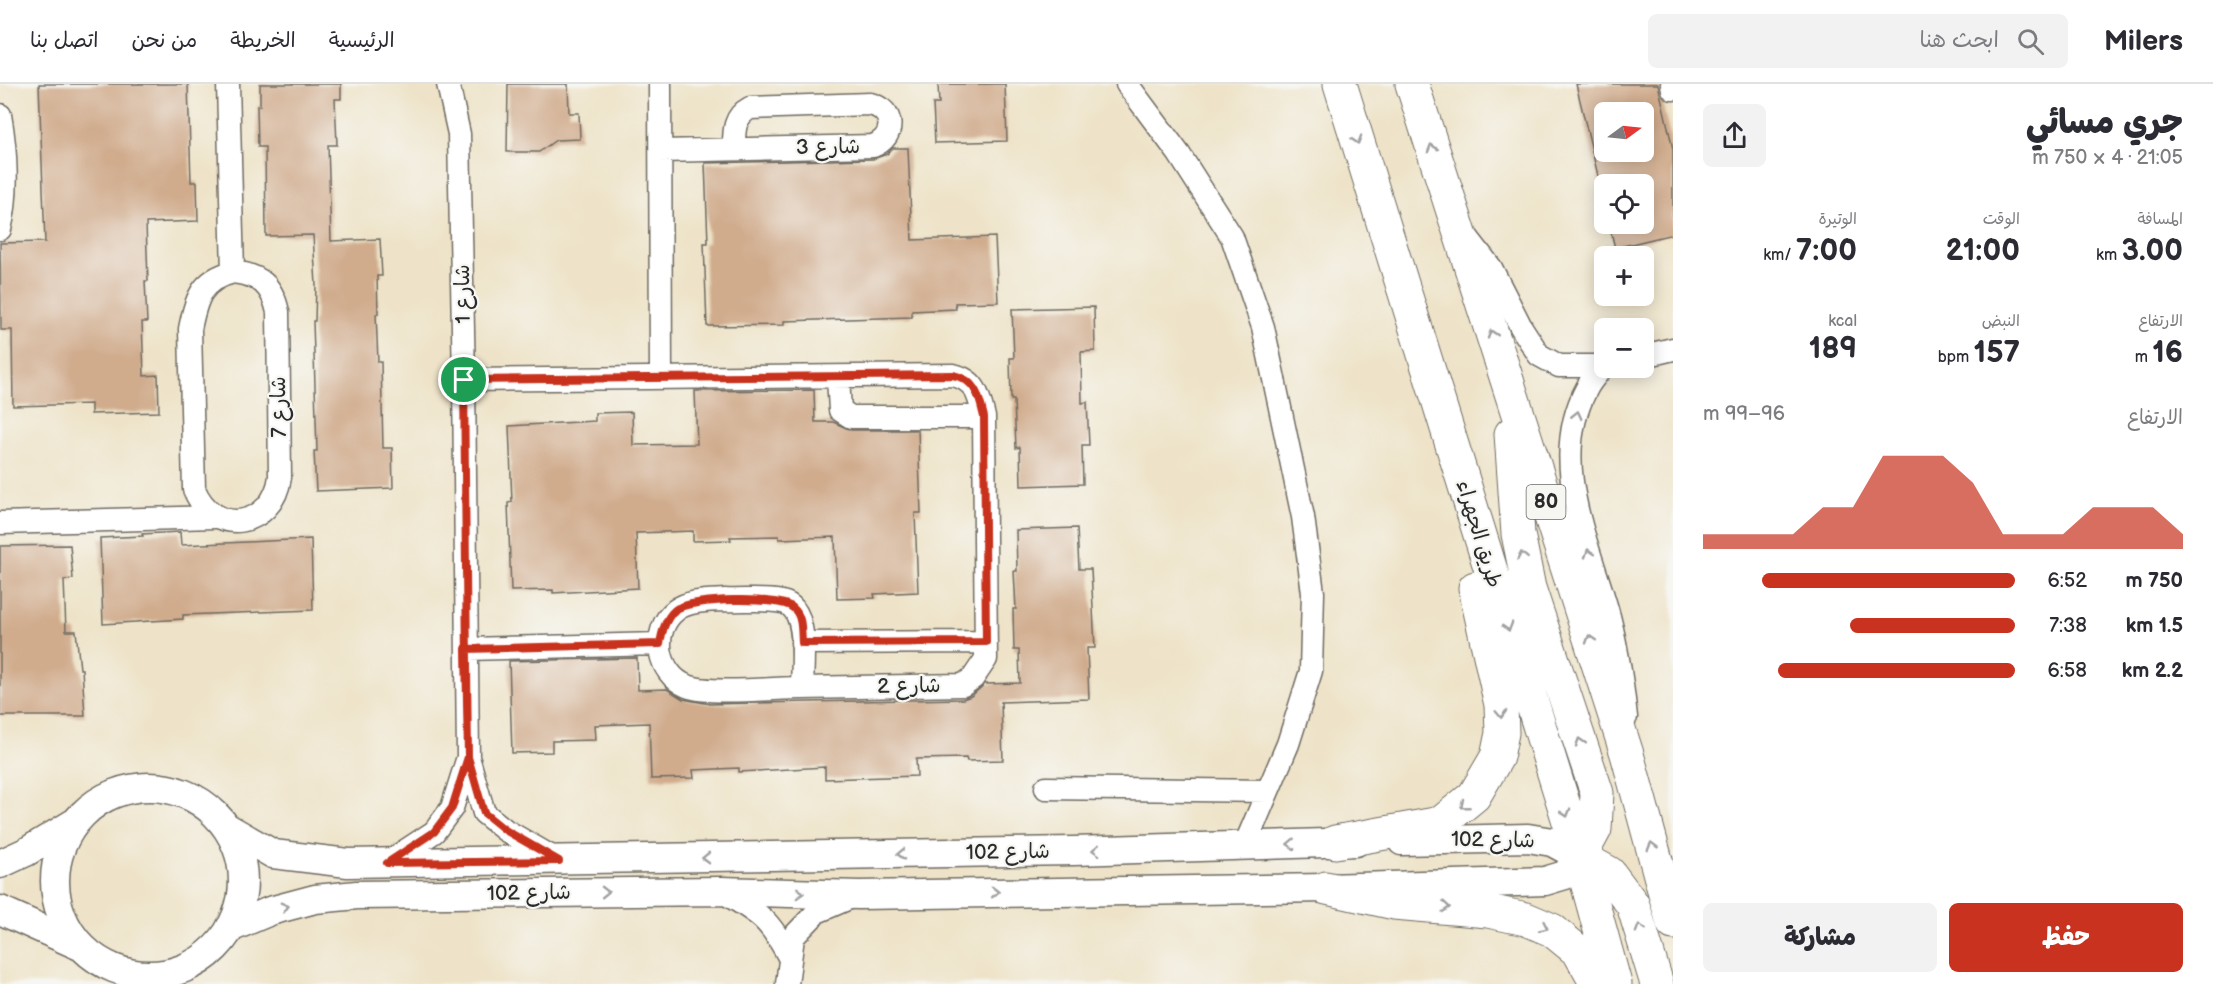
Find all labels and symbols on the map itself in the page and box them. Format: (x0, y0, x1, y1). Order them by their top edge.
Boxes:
north arrow (1594, 102, 1654, 162)
street label: شارع 3 (796, 134, 860, 162)
one-way arrow (1350, 134, 1362, 145)
one-way arrow (1427, 143, 1439, 154)
street label: شارع 1 (450, 264, 478, 324)
one-way arrow (1487, 329, 1499, 340)
pin (438, 354, 489, 405)
street label: شارع 7 (266, 376, 294, 438)
one-way arrow (1569, 410, 1582, 420)
street label: طريق الجهراء (1451, 477, 1507, 591)
road number: 80 (1526, 485, 1566, 519)
one-way arrow (1584, 548, 1597, 559)
one-way arrow (1516, 551, 1529, 561)
one-way arrow (1501, 621, 1513, 632)
one-way arrow (1585, 634, 1598, 645)
street label: شارع 2 (877, 673, 941, 701)
one-way arrow (1495, 709, 1507, 718)
one-way arrow (1575, 737, 1587, 748)
one-way arrow (1460, 797, 1471, 808)
one-way arrow (1559, 807, 1572, 818)
street label: شارع 102 (1451, 827, 1535, 855)
one-way arrow (1286, 837, 1295, 850)
street label: شارع 102 (966, 839, 1050, 867)
one-way arrow (1647, 841, 1660, 851)
one-way arrow (1091, 844, 1100, 857)
one-way arrow (897, 848, 906, 861)
one-way arrow (702, 852, 711, 864)
street label: شارع 102 (487, 880, 571, 908)
one-way arrow (600, 886, 609, 898)
one-way arrow (990, 886, 999, 898)
one-way arrow (795, 887, 804, 899)
one-way arrow (1442, 900, 1451, 913)
one-way arrow (280, 902, 290, 915)
one-way arrow (1538, 920, 1549, 932)
one-way arrow (1635, 923, 1647, 934)

